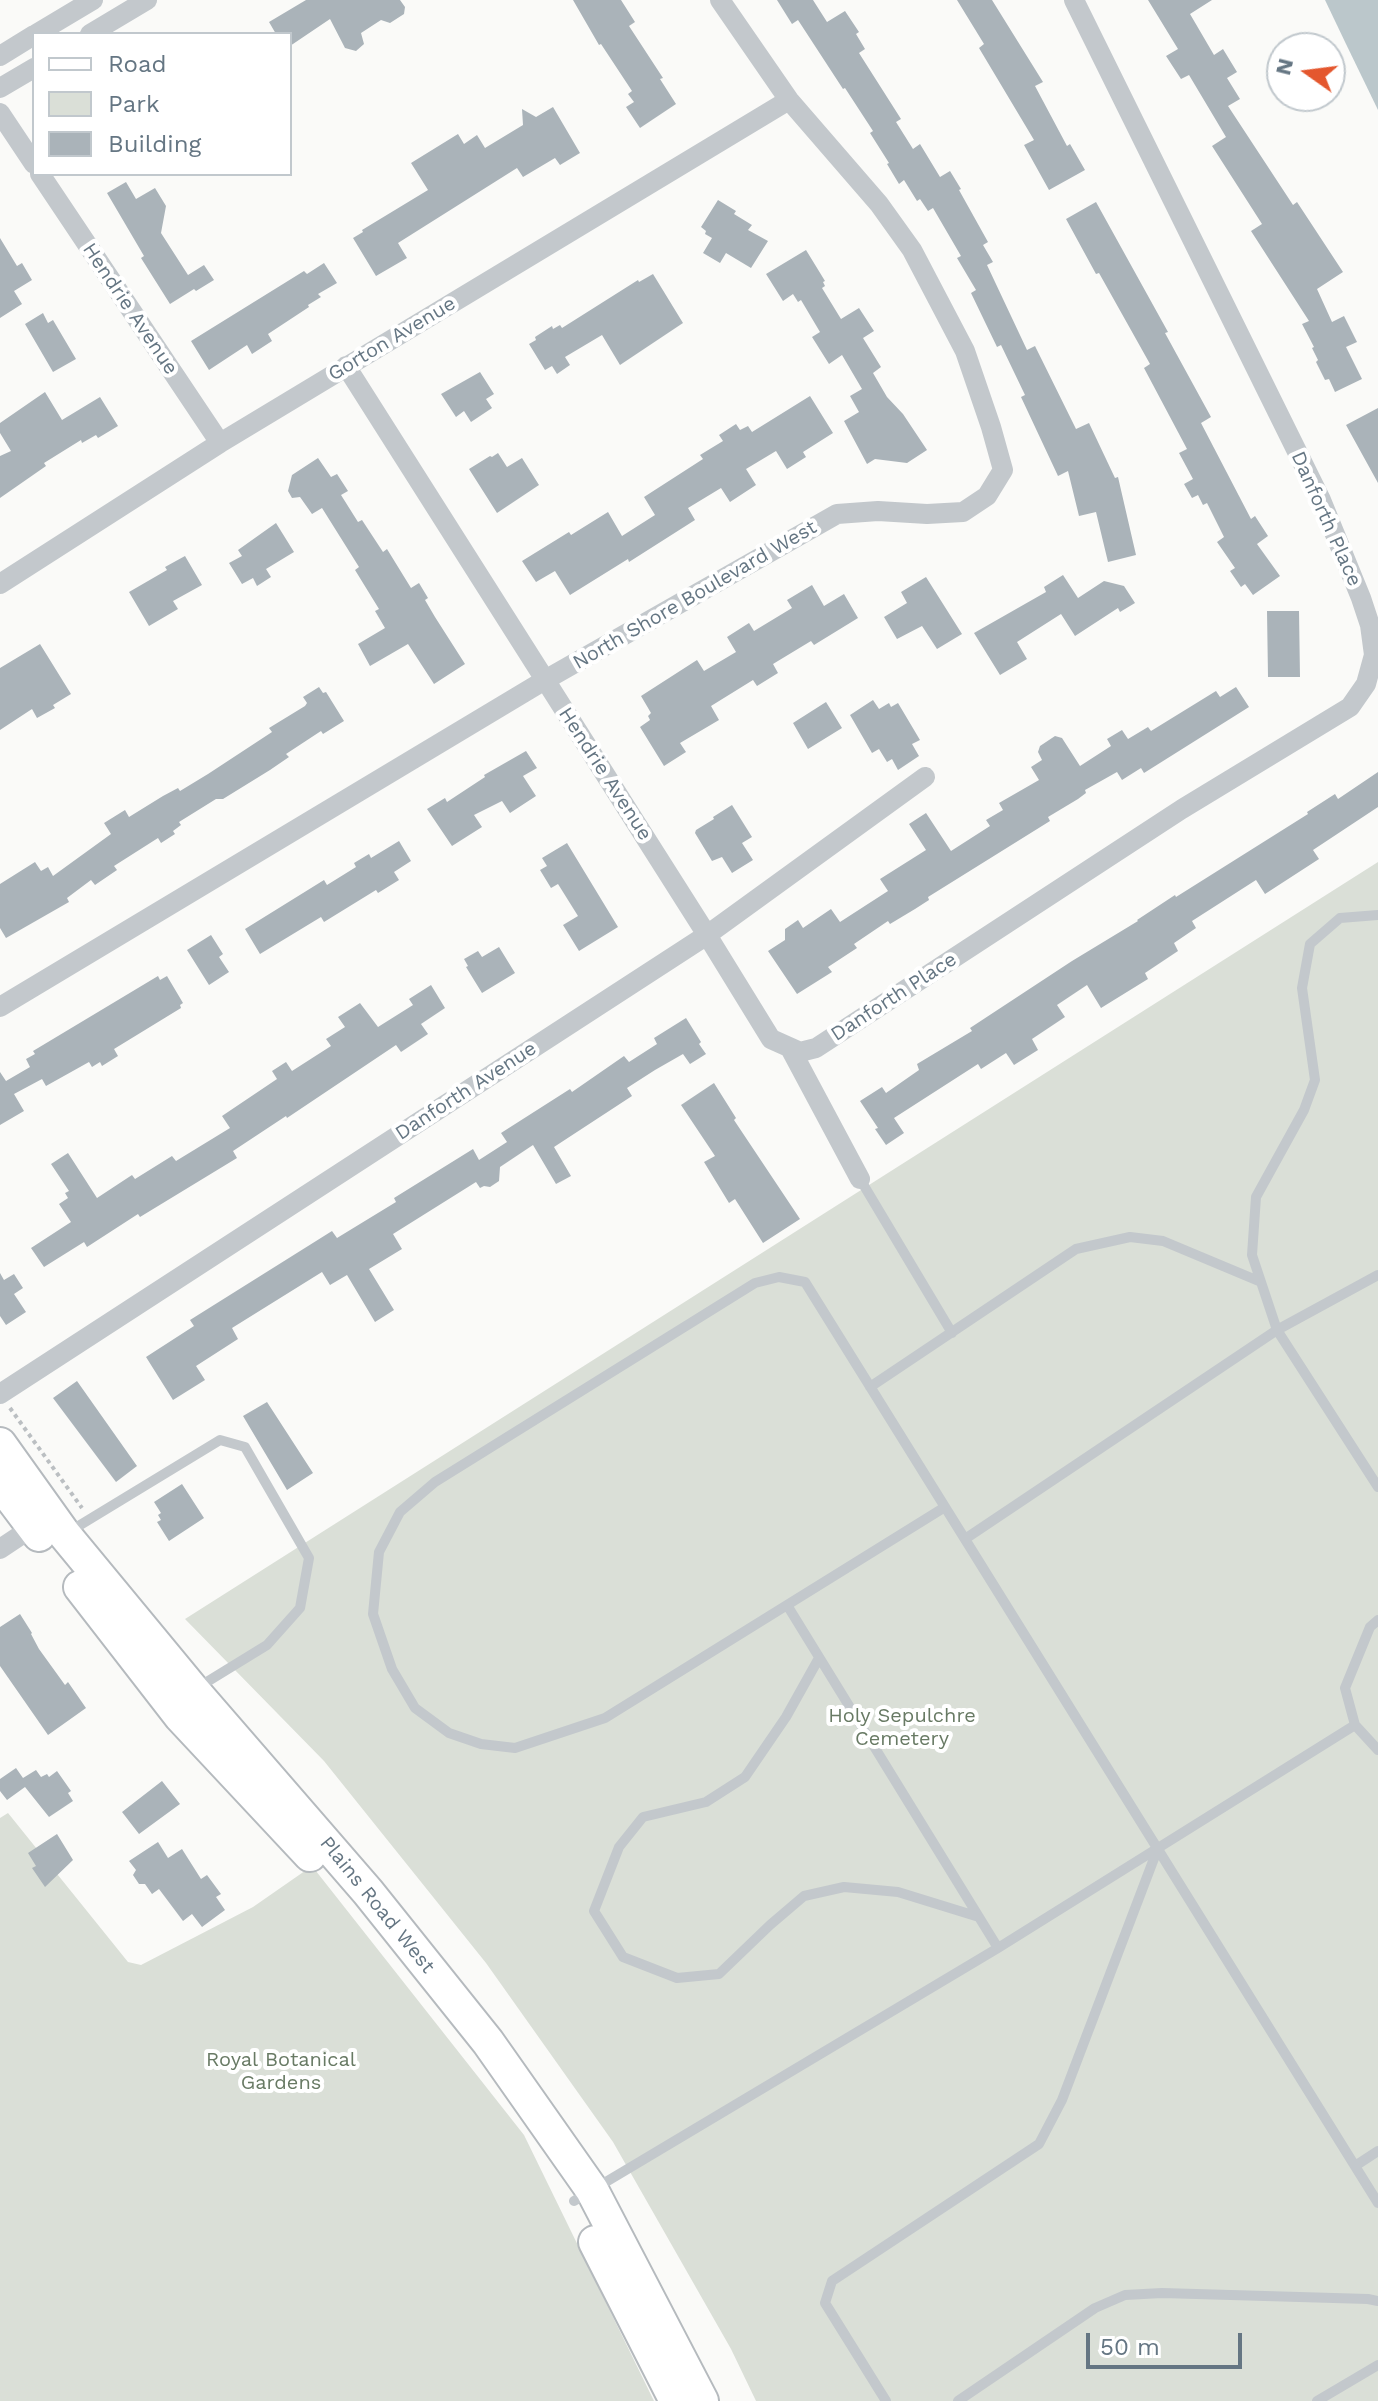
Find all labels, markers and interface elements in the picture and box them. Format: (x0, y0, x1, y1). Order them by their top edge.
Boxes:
legend (32, 32, 292, 176)
north arrow (1266, 32, 1346, 112)
text: Road (108, 50, 167, 78)
text: N (1270, 56, 1298, 77)
text: Park (108, 90, 160, 118)
text: Building (108, 130, 201, 158)
street label: Hendrie Avenue (77, 239, 183, 379)
street label: Gorton Avenue (324, 292, 460, 386)
street label: Danforth Place (1286, 448, 1366, 590)
street label: North Shore Boulevard West (569, 515, 821, 675)
street label: Hendrie Avenue (553, 703, 657, 845)
street label: Danforth Place (827, 947, 961, 1047)
street label: Danforth Avenue (391, 1036, 541, 1146)
park label: Holy Sepulchre Cemetery (828, 1704, 976, 1751)
street label: Plains Road West (314, 1832, 440, 1978)
park label: Royal Botanical Gardens (206, 2048, 356, 2095)
scale bar (1090, 2317, 1246, 2367)
text: 50 m (1100, 2333, 1160, 2361)

